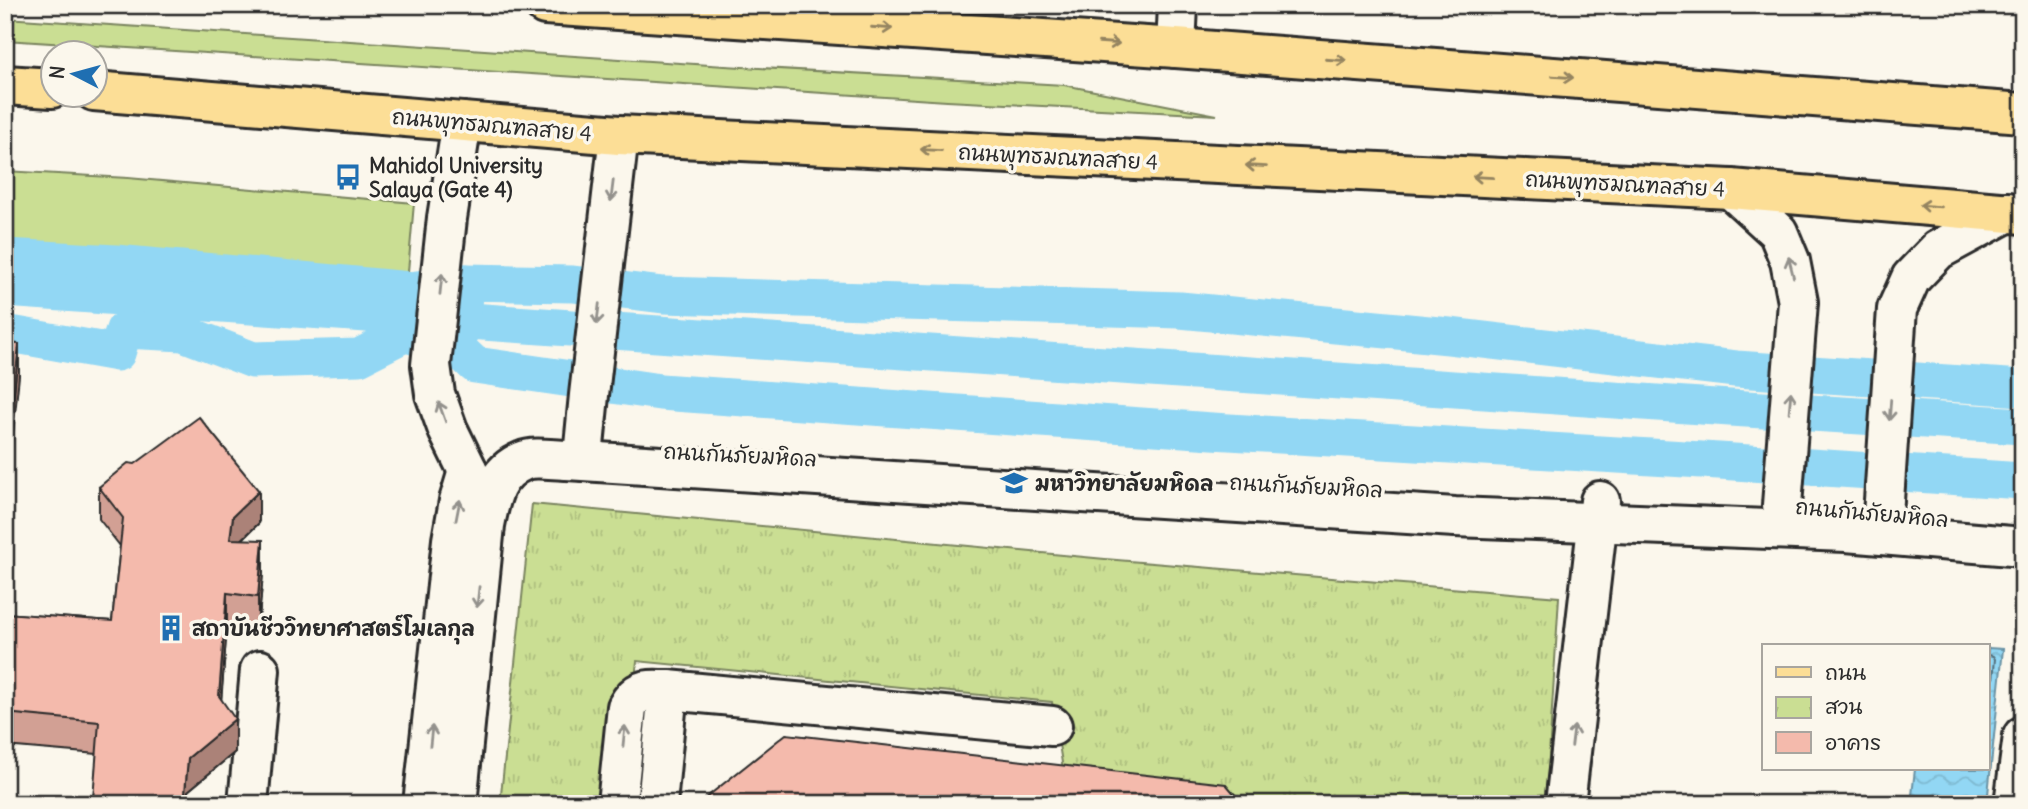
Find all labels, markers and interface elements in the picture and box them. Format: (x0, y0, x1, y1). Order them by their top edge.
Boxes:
one-way arrow (870, 22, 893, 35)
one-way arrow (1097, 37, 1120, 50)
north arrow (38, 38, 108, 108)
one-way arrow (1324, 54, 1346, 67)
text: N (44, 64, 70, 80)
one-way arrow (1551, 71, 1573, 84)
street label: ถนนพุทธมณฑลสาย 4 (391, 103, 593, 150)
street label: ถนนพุทธมณฑลสาย 4 (957, 138, 1159, 179)
one-way arrow (920, 144, 943, 157)
place label: Mahidol University Salaya (Gate 4) (369, 152, 543, 203)
one-way arrow (1245, 160, 1268, 173)
bus stop icon: Mahidol University Salaya (Gate 4) (333, 162, 363, 192)
street label: ถนนพุทธมณฑลสาย 4 (1524, 165, 1726, 206)
one-way arrow (1472, 171, 1495, 184)
one-way arrow (606, 179, 619, 202)
one-way arrow (1920, 199, 1942, 212)
one-way arrow (1784, 256, 1797, 279)
one-way arrow (434, 273, 447, 296)
one-way arrow (591, 303, 604, 325)
one-way arrow (1784, 391, 1797, 414)
one-way arrow (1883, 399, 1896, 421)
one-way arrow (434, 402, 447, 424)
street label: ถนนกันภัยมหิดล (663, 438, 817, 472)
school or university icon: มหาวิทยาลัยมหิดล (999, 468, 1029, 498)
street label: ถนนกันภัยมหิดล (1229, 469, 1383, 503)
place label: มหาวิทยาลัยมหิดล (1035, 470, 1214, 497)
street label: ถนนกันภัยมหิดล (1794, 493, 1950, 533)
one-way arrow (451, 499, 465, 522)
one-way arrow (471, 585, 484, 608)
building icon: สถาบันชีววิทยาศาสตร์โมเลกุล (156, 613, 186, 643)
place label: สถาบันชีววิทยาศาสตร์โมเลกุล (192, 614, 475, 645)
legend (1762, 644, 1990, 770)
text: ถนน (1825, 659, 1866, 686)
text: สวน (1825, 693, 1862, 720)
one-way arrow (425, 725, 438, 748)
one-way arrow (618, 725, 631, 748)
one-way arrow (1567, 725, 1580, 748)
text: อาคาร (1825, 729, 1881, 756)

